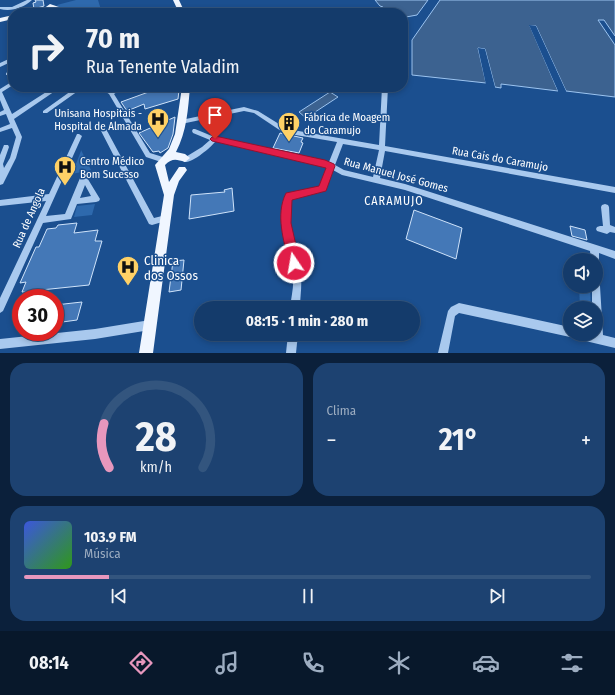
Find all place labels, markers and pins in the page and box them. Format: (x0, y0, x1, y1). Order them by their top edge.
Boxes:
pin (198, 98, 232, 139)
hospital icon: Unisana Hospitais - Hospital de Almada (145, 106, 171, 139)
place label: Unisana Hospitais - Hospital de Almada (54, 107, 142, 133)
building icon: Fábrica de Moagem do Caramujo (276, 110, 302, 143)
place label: Fábrica de Moagem do Caramujo (304, 111, 390, 137)
hospital icon: Centro Médico Bom Sucesso (52, 154, 78, 187)
place label: Centro Médico Bom Sucesso (80, 155, 145, 181)
place label: Clinica dos Ossos (144, 253, 198, 283)
hospital icon: Clinica dos Ossos (115, 254, 141, 287)

